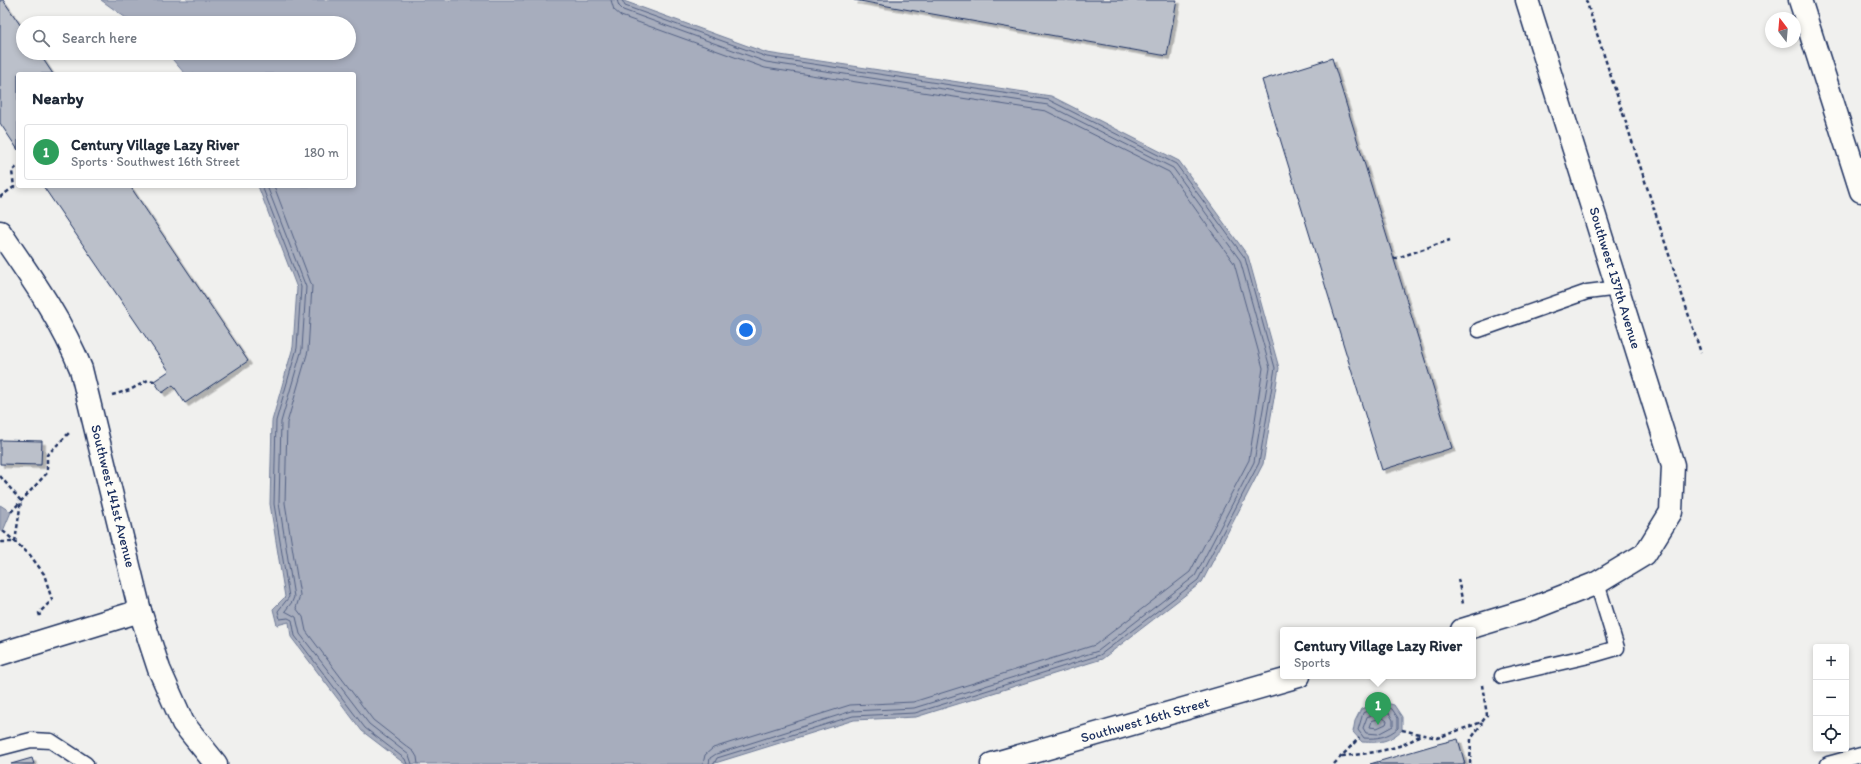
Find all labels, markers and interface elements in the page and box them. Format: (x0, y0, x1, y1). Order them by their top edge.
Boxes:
north arrow (1765, 12, 1801, 48)
search box (16, 16, 356, 60)
icon: search (30, 27, 52, 49)
text: Search here (62, 29, 137, 47)
text: Nearby (32, 88, 84, 108)
text: Century Village Lazy River (71, 136, 239, 154)
text: 1 (43, 145, 49, 160)
text: 180 m (304, 145, 339, 160)
text: Sports · Southwest 16th Street (71, 154, 240, 169)
street label: Southwest 137th Avenue (1585, 205, 1645, 351)
your location (736, 320, 756, 340)
street label: Southwest 141st Avenue (87, 423, 139, 569)
popup (1280, 627, 1476, 679)
text: Century Village Lazy River (1294, 637, 1462, 655)
map controls (1813, 644, 1849, 752)
button: + (1813, 644, 1849, 680)
text: Sports (1294, 655, 1330, 670)
button: − (1813, 680, 1849, 716)
pin: 1 (1365, 692, 1391, 725)
street label: Southwest 16th Street (1079, 693, 1211, 747)
button: locate (1813, 716, 1849, 752)

